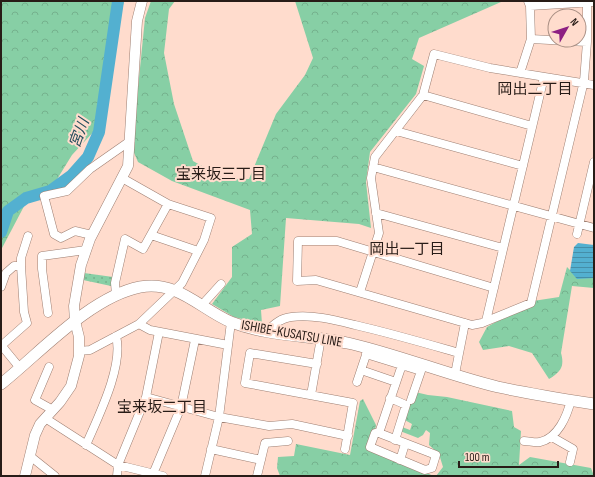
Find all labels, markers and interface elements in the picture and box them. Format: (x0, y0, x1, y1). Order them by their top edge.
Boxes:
north arrow (547, 8, 587, 48)
text: N (567, 16, 581, 28)
district label: 岡出二丁目 (497, 80, 573, 99)
water label: 宮川 (65, 114, 94, 151)
district label: 宝来坂三丁目 (176, 165, 266, 184)
district label: 岡出一丁目 (369, 240, 445, 259)
street label: ISHIBE-KUSATSU LINE (240, 316, 344, 351)
district label: 宝来坂二丁目 (117, 398, 207, 417)
scale bar (459, 443, 558, 469)
text: 100 m (465, 450, 490, 465)

